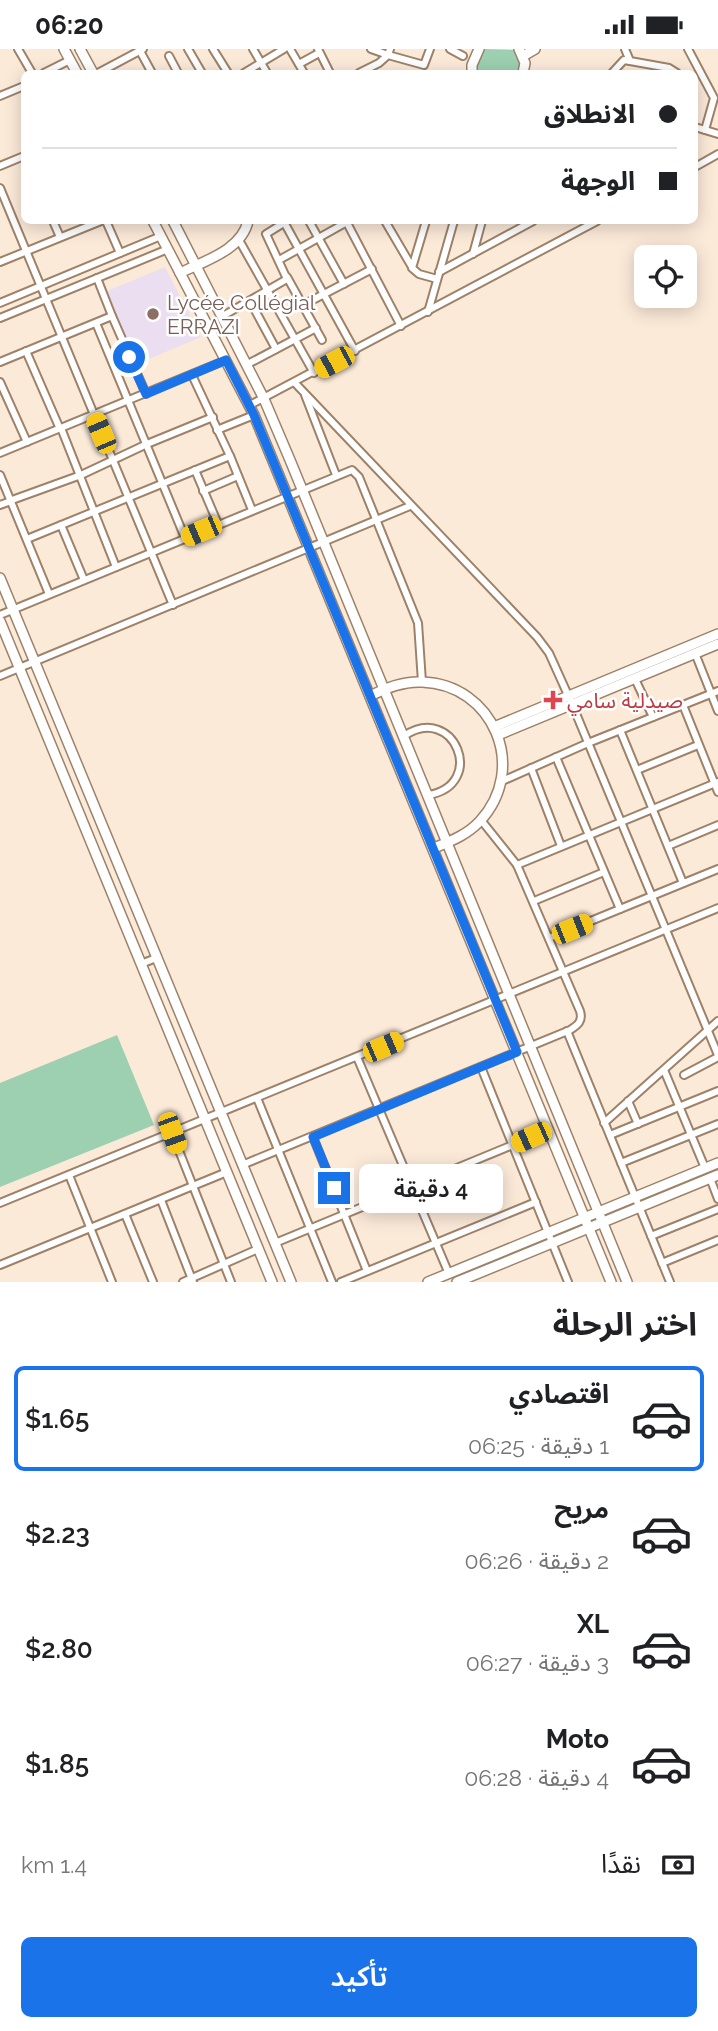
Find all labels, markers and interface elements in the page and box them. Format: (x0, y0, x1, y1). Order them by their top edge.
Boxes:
text: 06:20 (35, 10, 104, 40)
text: الانطلاق (544, 99, 635, 129)
text: الوجهة (561, 166, 635, 196)
map controls (634, 245, 697, 308)
button: locate (634, 245, 697, 308)
place label: Lycée Collégial ERRAZI (167, 290, 316, 339)
marker: Lycée Collégial ERRAZI (145, 306, 161, 322)
route start (113, 341, 145, 373)
car (311, 343, 358, 381)
car (84, 410, 119, 456)
car (178, 513, 225, 549)
place label: صيدلية سامي (567, 688, 683, 716)
marker: صيدلية سامي (545, 692, 561, 708)
car (549, 911, 596, 947)
car (360, 1029, 407, 1065)
car (155, 1110, 190, 1156)
car (508, 1119, 555, 1155)
callout: 4 دقيقة (358, 1163, 502, 1213)
route end (318, 1172, 350, 1204)
text: 4 دقيقة (394, 1175, 468, 1202)
text: اختر الرحلة (553, 1305, 697, 1342)
text: اقتصادي (509, 1379, 609, 1409)
icon: car (630, 1387, 693, 1450)
text: $1.65 (25, 1404, 89, 1434)
text: 1 دقيقة · 06:25 (468, 1432, 609, 1459)
text: مريح (554, 1494, 609, 1524)
icon: car (630, 1502, 693, 1565)
text: $2.23 (25, 1519, 90, 1549)
text: 2 دقيقة · 06:26 (465, 1547, 609, 1574)
text: XL (577, 1609, 609, 1639)
icon: car (630, 1617, 693, 1680)
text: $2.80 (25, 1634, 93, 1664)
text: 3 دقيقة · 06:27 (466, 1649, 609, 1676)
text: Moto (546, 1724, 609, 1754)
icon: car (630, 1732, 693, 1795)
text: $1.85 (25, 1749, 89, 1779)
text: 4 دقيقة · 06:28 (464, 1764, 609, 1791)
icon: cash (659, 1846, 697, 1884)
text: نقدًا (601, 1849, 641, 1879)
text: 1.4 km (21, 1851, 87, 1878)
button: تأكيد (21, 1937, 697, 2017)

